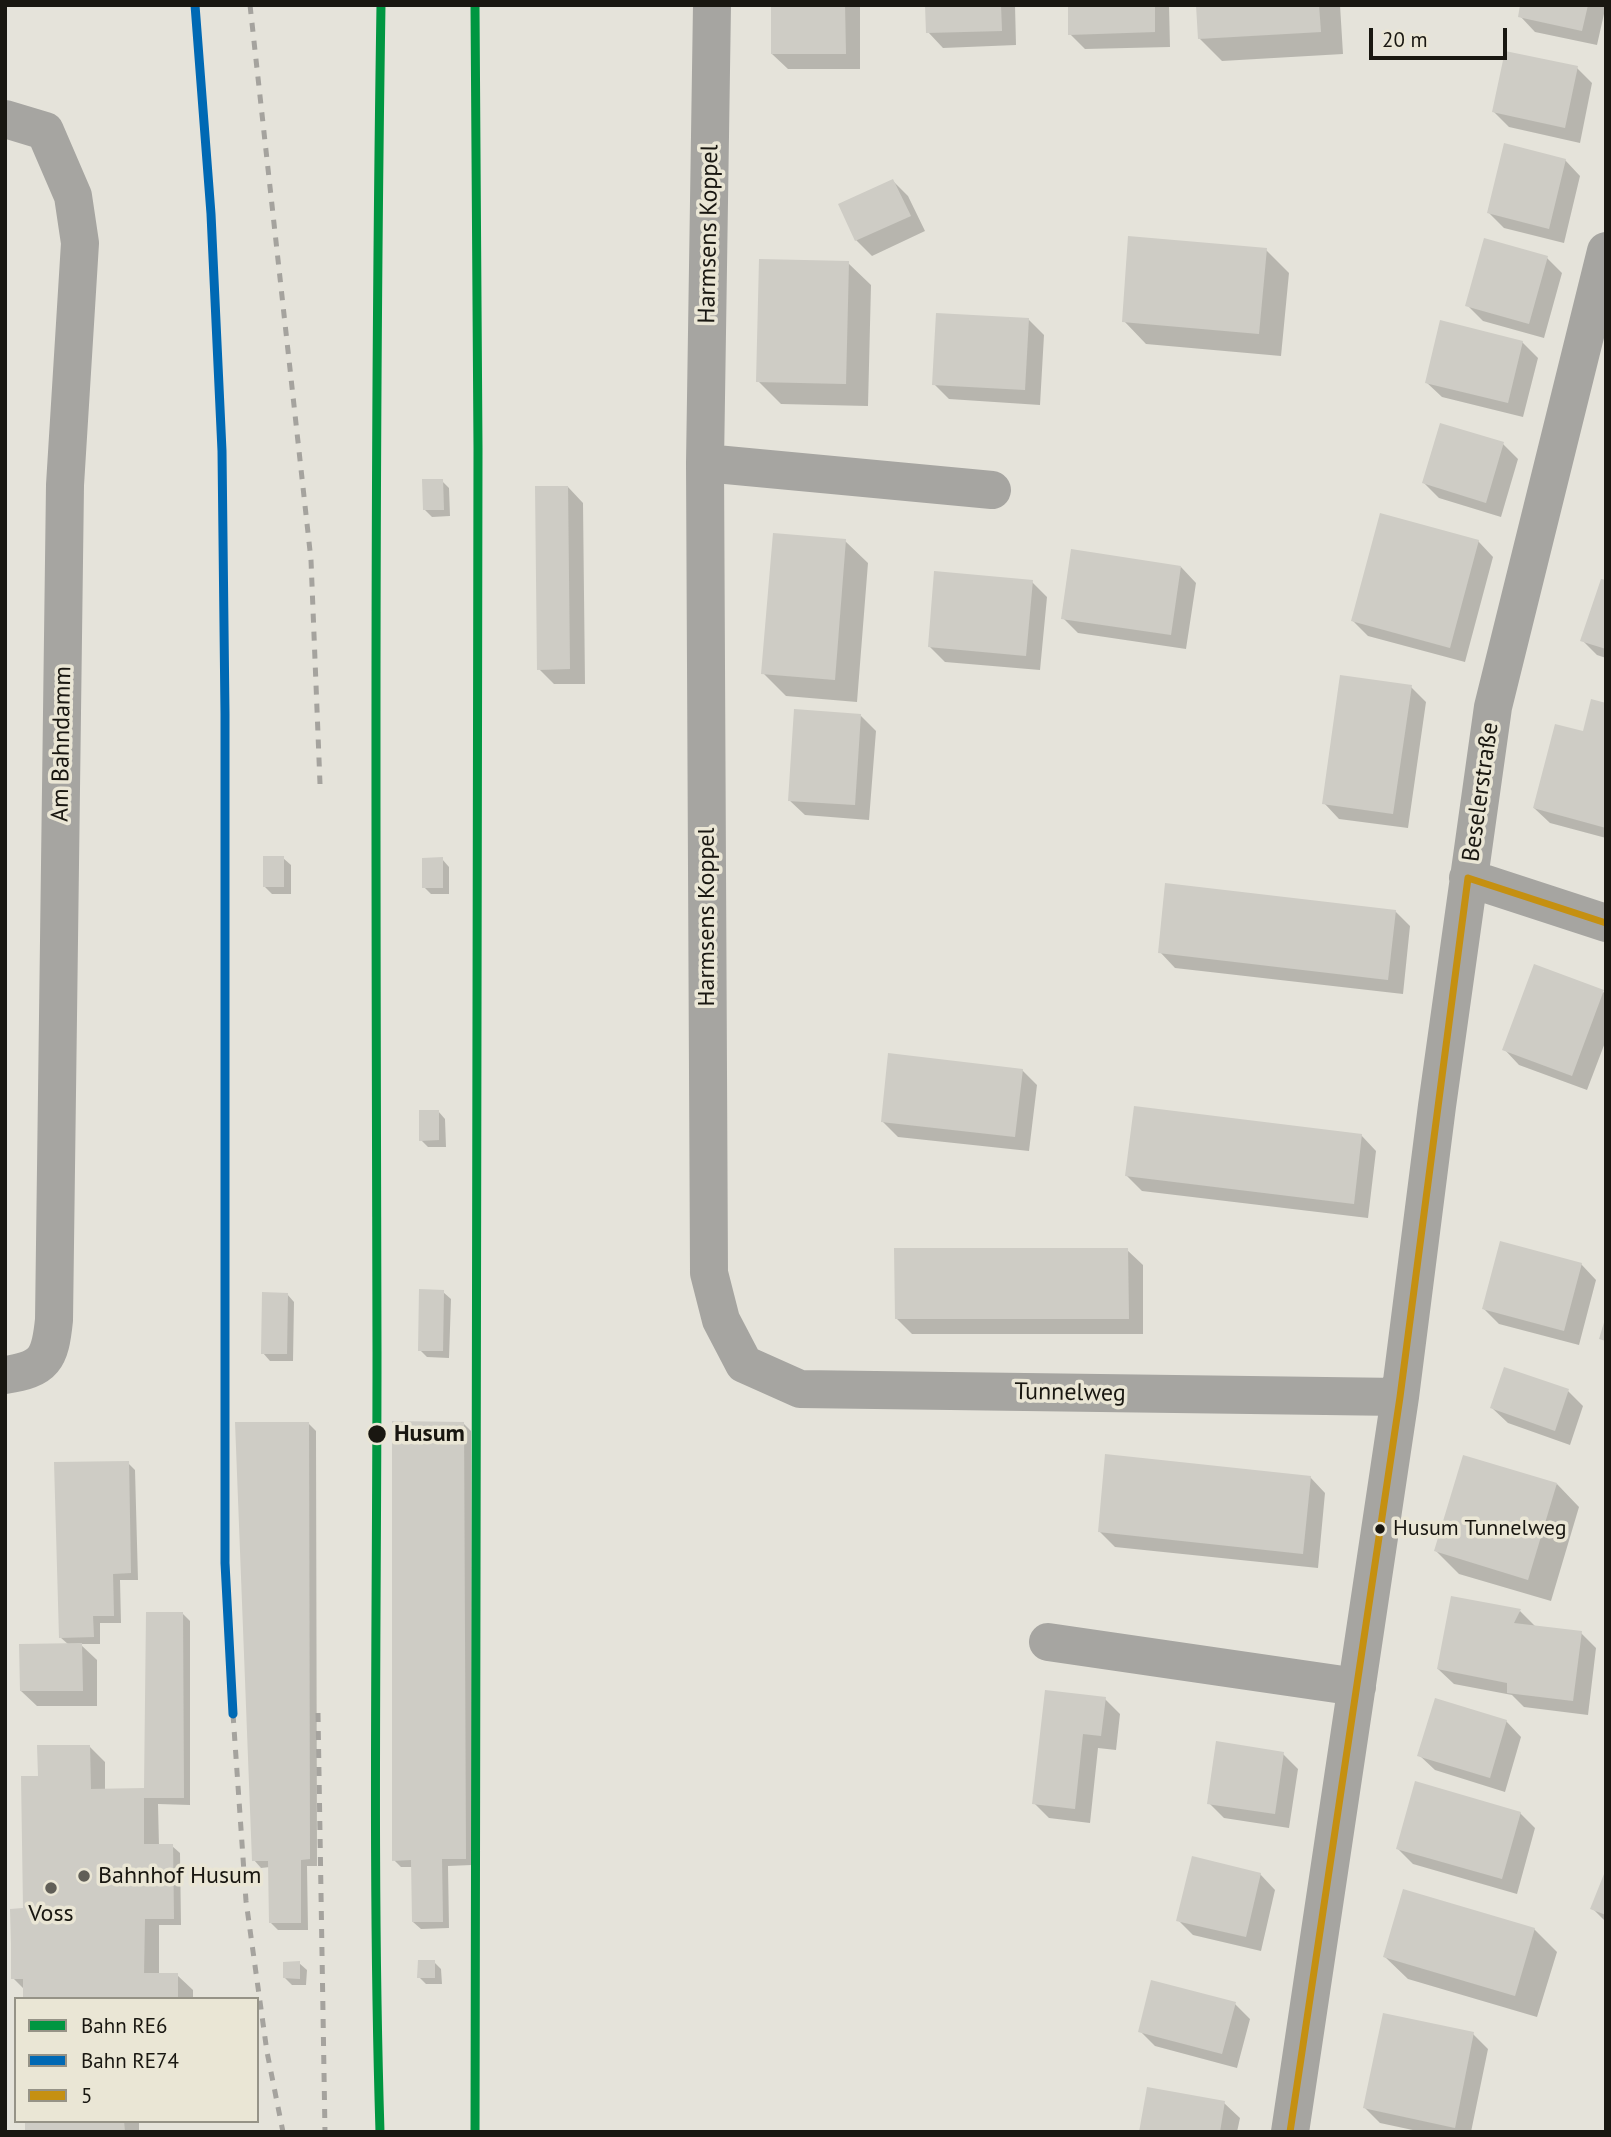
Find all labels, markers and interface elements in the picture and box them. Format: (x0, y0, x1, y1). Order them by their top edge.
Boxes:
scale bar (1373, 14, 1511, 58)
text: 20 m (1382, 26, 1428, 53)
street label: Harmsens Koppel (693, 144, 725, 324)
street label: Am Bahndamm (46, 666, 78, 822)
street label: Beselerstraße (1457, 720, 1505, 864)
street label: Harmsens Koppel (693, 827, 721, 1007)
street label: Tunnelweg (1014, 1378, 1126, 1408)
place label: Husum (394, 1420, 465, 1448)
marker: Husum (366, 1423, 388, 1445)
place label: Husum Tunnelweg (1393, 1516, 1567, 1542)
marker: Husum Tunnelweg (1373, 1522, 1387, 1536)
place label: Bahnhof Husum (98, 1862, 262, 1890)
marker: Bahnhof Husum (76, 1868, 92, 1884)
marker: Voss (43, 1880, 59, 1896)
place label: Voss (28, 1900, 74, 1928)
legend (14, 1997, 259, 2123)
text: Bahn RE6 (81, 2012, 167, 2039)
text: Bahn RE74 (81, 2047, 179, 2074)
text: 5 (81, 2082, 92, 2109)

